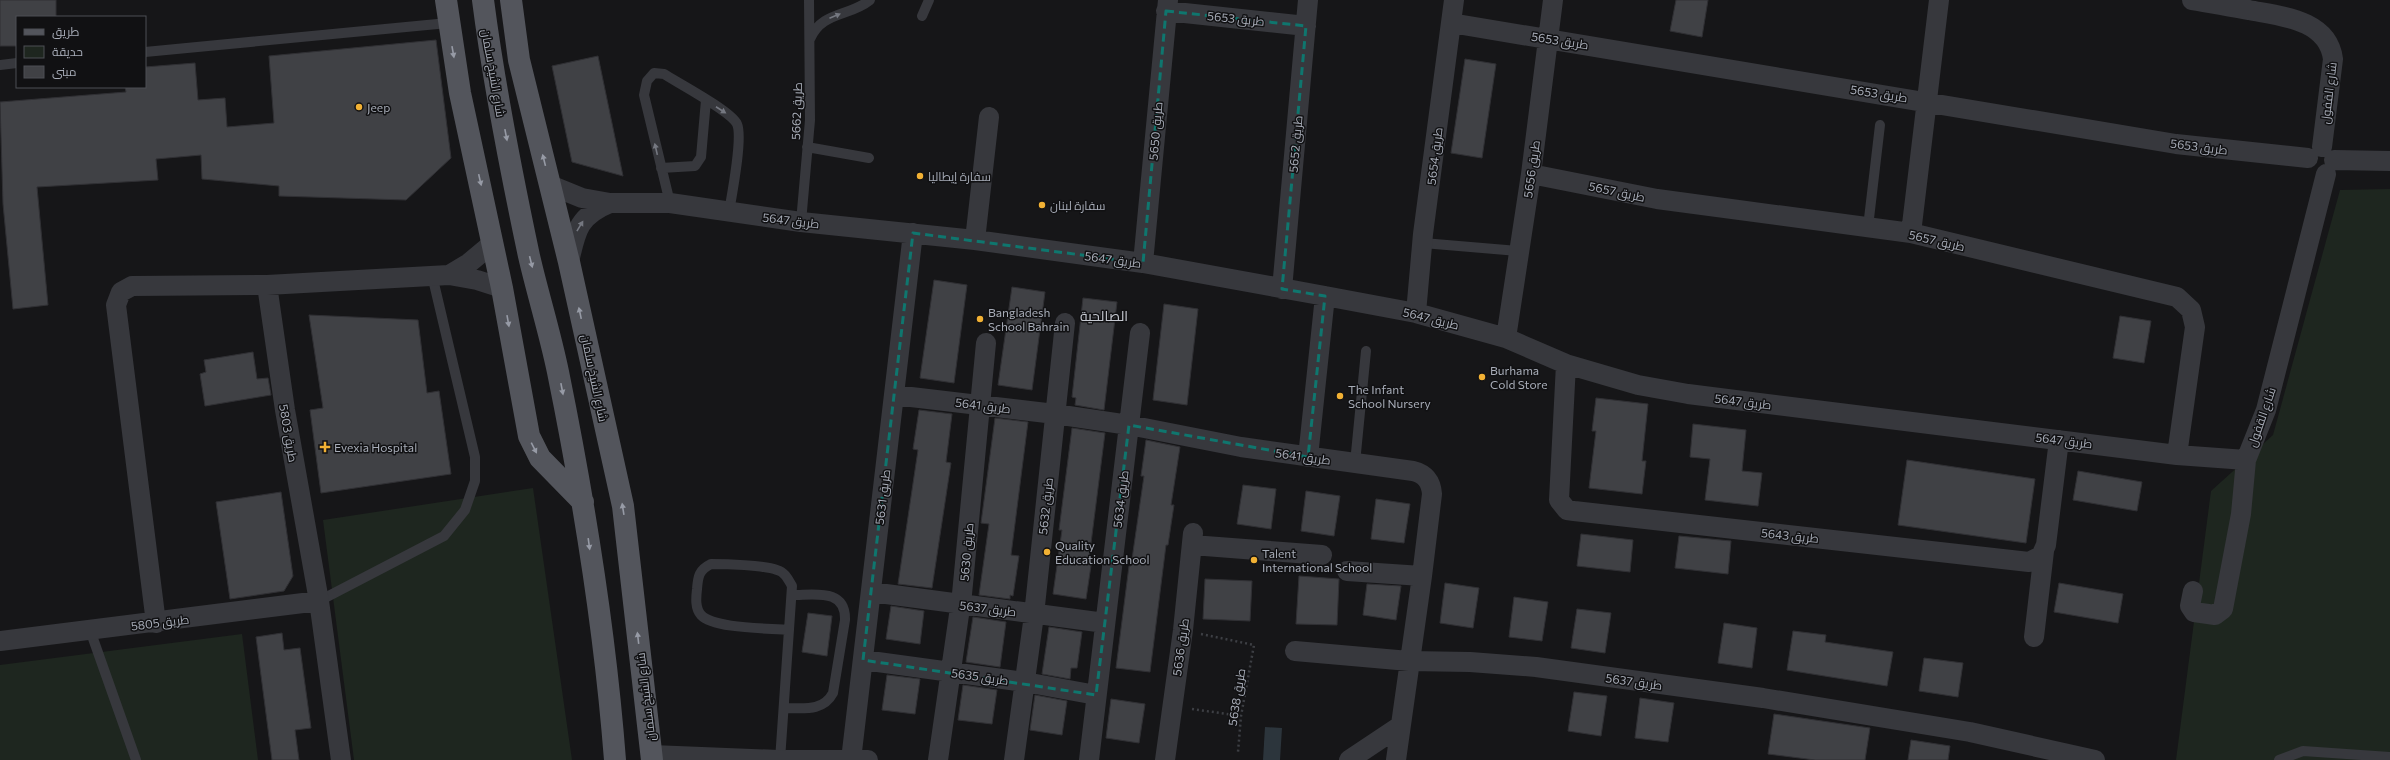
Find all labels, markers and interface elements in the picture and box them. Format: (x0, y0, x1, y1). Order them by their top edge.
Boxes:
street label: طريق 5653 (1207, 8, 1265, 29)
one-way arrow (830, 13, 841, 19)
legend (16, 16, 146, 88)
text: طريق (52, 24, 80, 39)
street label: شارع الشيخ سلمان (477, 28, 509, 118)
street label: طريق 5653 (1530, 29, 1590, 52)
text: حديقة (52, 44, 83, 59)
one-way arrow (450, 46, 456, 59)
street label: شارع القفول (2317, 61, 2341, 125)
text: مبنى (52, 64, 77, 79)
street label: طريق 5662 (788, 82, 805, 140)
street label: طريق 5653 (1849, 82, 1909, 105)
place label: Jeep (367, 100, 390, 115)
street label: طريق 5650 (1145, 101, 1166, 161)
marker: Jeep (354, 102, 364, 112)
one-way arrow (716, 106, 726, 114)
street label: طريق 5652 (1286, 115, 1305, 173)
street label: طريق 5654 (1424, 126, 1445, 186)
one-way arrow (503, 129, 509, 141)
street label: طريق 5653 (2169, 136, 2229, 157)
street label: طريق 5656 (1520, 139, 1543, 199)
one-way arrow (653, 142, 659, 154)
one-way arrow (540, 153, 546, 166)
place label: سفارة إيطاليا (928, 169, 991, 184)
marker: سفارة إيطاليا (915, 171, 925, 181)
one-way arrow (477, 173, 483, 186)
street label: طريق 5657 (1587, 178, 1646, 205)
place label: سفارة لبنان (1050, 198, 1106, 213)
marker: سفارة لبنان (1037, 200, 1047, 210)
street label: طريق 5647 (762, 210, 820, 231)
one-way arrow (576, 220, 583, 232)
street label: طريق 5657 (1907, 227, 1966, 254)
street label: طريق 5647 (1084, 248, 1142, 271)
one-way arrow (528, 257, 534, 269)
street label: طريق 5647 (1401, 304, 1461, 333)
place label: Bangladesh School Bahrain (988, 305, 1069, 333)
one-way arrow (577, 307, 583, 319)
district label: الصالحية (1080, 307, 1128, 324)
marker: Bangladesh School Bahrain (975, 314, 985, 324)
one-way arrow (505, 315, 511, 327)
street label: شارع الشيخ سلمان (577, 333, 611, 423)
place label: Burhama Cold Store (1490, 363, 1548, 391)
marker: Burhama Cold Store (1477, 372, 1487, 382)
place label: The Infant School Nursery (1348, 382, 1431, 410)
one-way arrow (559, 383, 565, 395)
street label: شارع القفول (2244, 385, 2280, 449)
marker: The Infant School Nursery (1335, 391, 1345, 401)
street label: طريق 5647 (1714, 391, 1772, 412)
street label: طريق 5641 (954, 395, 1012, 416)
street label: طريق 5803 (276, 403, 301, 463)
street label: طريق 5647 (2035, 430, 2093, 451)
place label: Evexia Hospital (334, 440, 417, 454)
marker: Evexia Hospital (319, 441, 331, 453)
one-way arrow (531, 442, 537, 453)
street label: طريق 5641 (1274, 445, 1332, 468)
street label: طريق 5631 (872, 468, 893, 526)
street label: طريق 5634 (1110, 469, 1131, 529)
street label: طريق 5632 (1035, 477, 1056, 535)
one-way arrow (620, 503, 626, 515)
street label: طريق 5630 (956, 522, 977, 582)
street label: طريق 5643 (1760, 525, 1820, 546)
one-way arrow (586, 538, 592, 550)
place label: Quality Education School (1055, 538, 1150, 566)
place label: Talent International School (1262, 546, 1372, 574)
marker: Quality Education School (1042, 547, 1052, 557)
marker: Talent International School (1249, 555, 1259, 565)
street label: طريق 5637 (959, 598, 1017, 619)
street label: طريق 5805 (130, 611, 190, 634)
street label: طريق 5636 (1169, 617, 1192, 677)
one-way arrow (635, 632, 641, 644)
street label: شارع الشيخ سلمان (633, 652, 659, 742)
street label: طريق 5635 (950, 665, 1010, 688)
street label: طريق 5638 (1225, 667, 1248, 727)
street label: طريق 5637 (1605, 670, 1663, 693)

